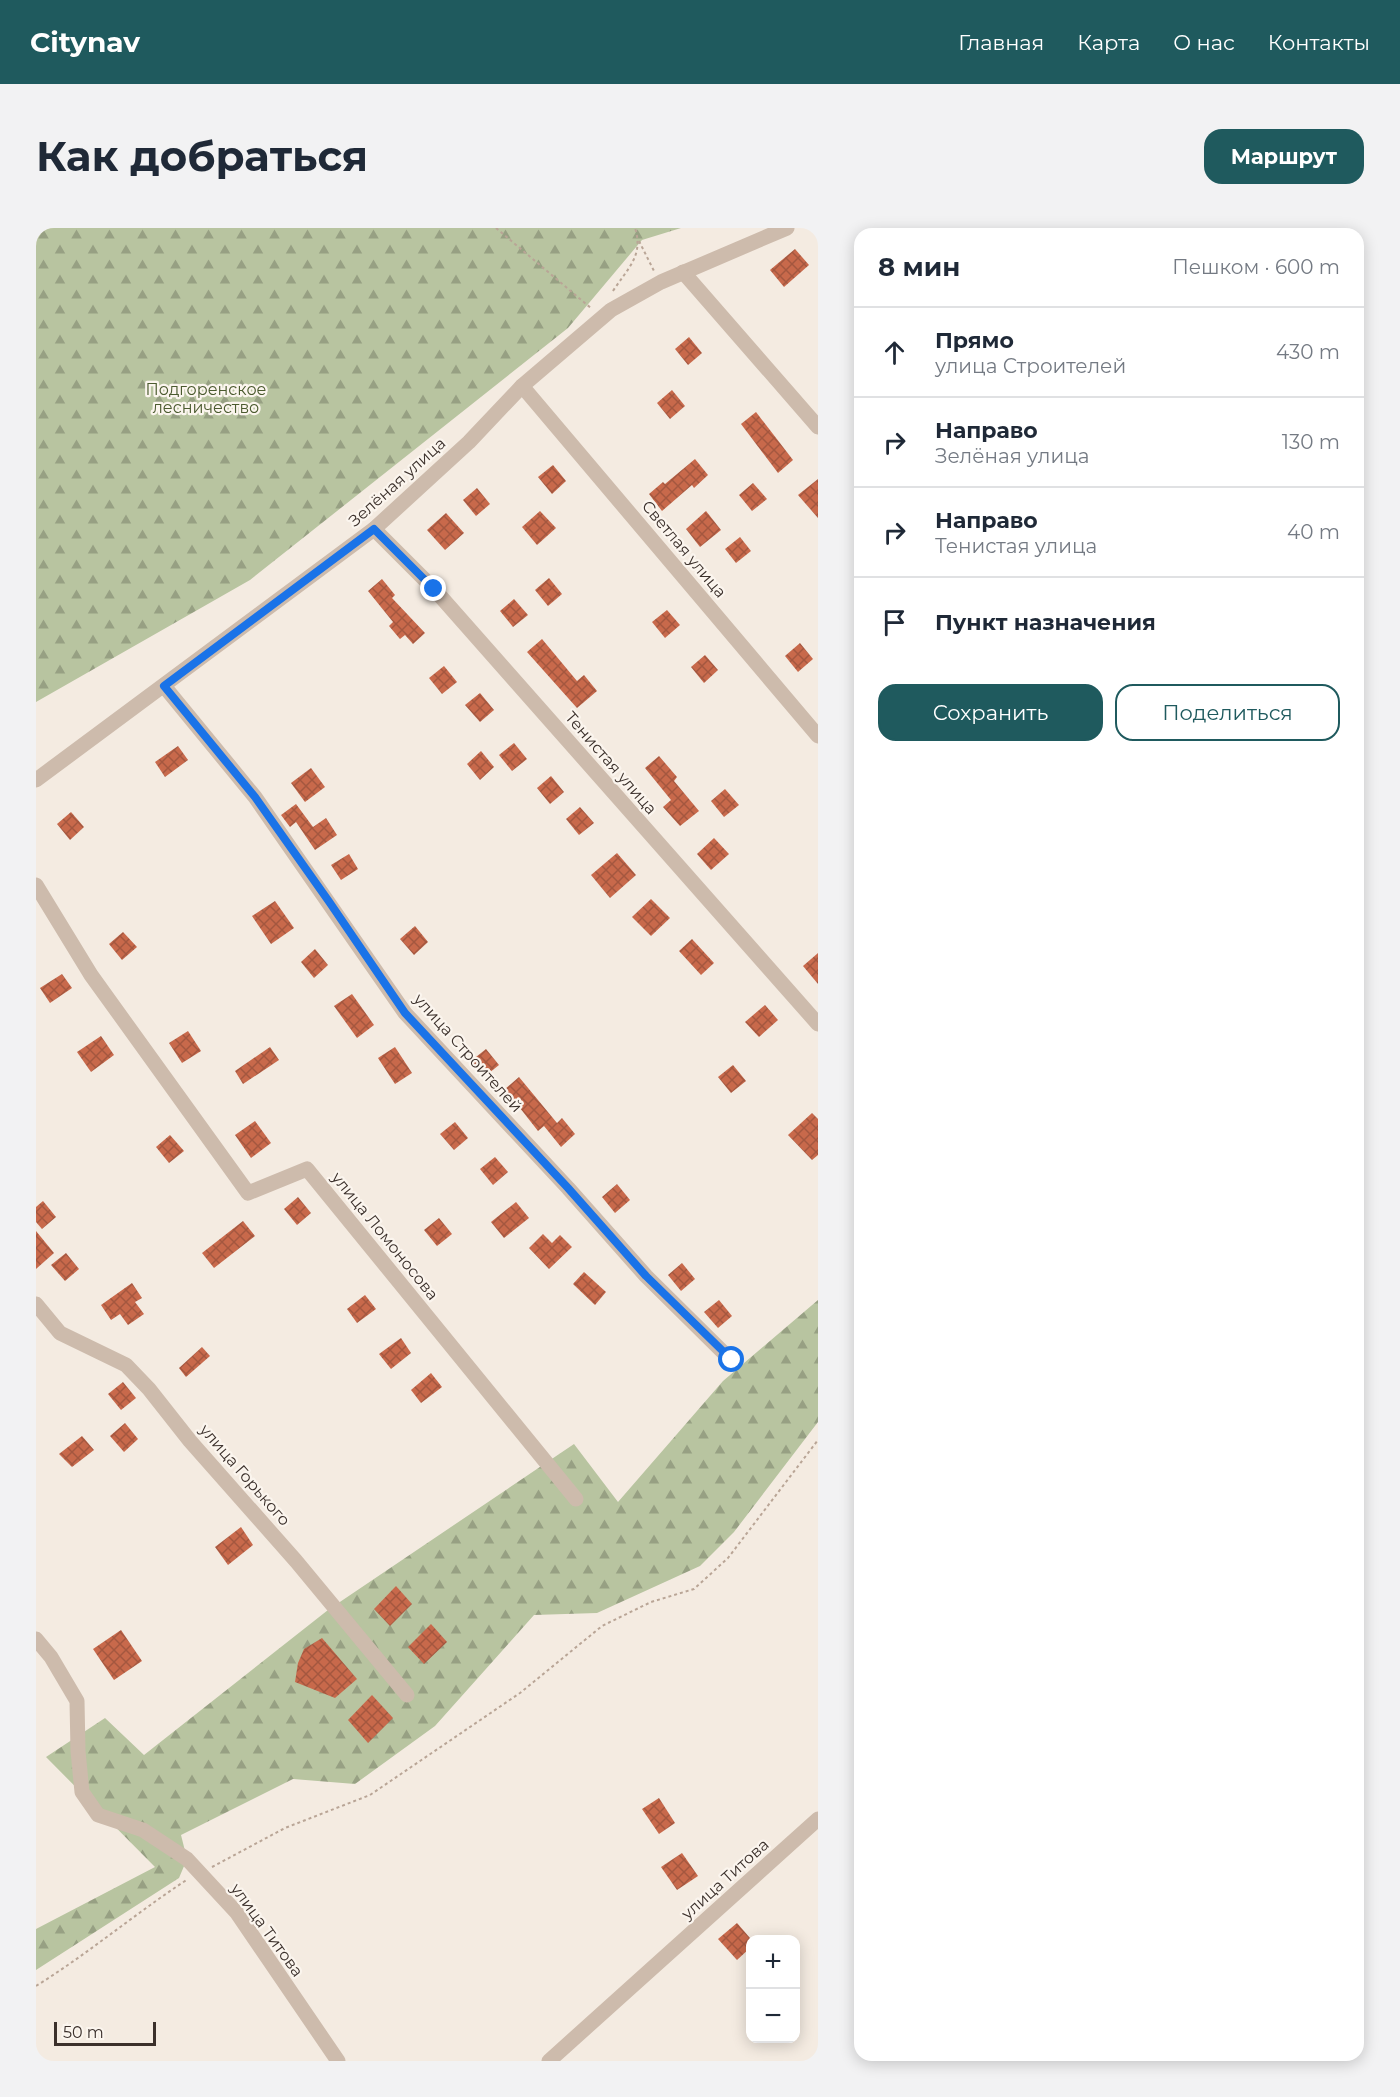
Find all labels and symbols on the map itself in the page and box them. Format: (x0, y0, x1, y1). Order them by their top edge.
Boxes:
park label: Подгоренское лесничество (146, 380, 266, 417)
street label: Зелёная улица (345, 434, 449, 530)
street label: Светлая улица (638, 497, 730, 601)
route end (420, 575, 446, 601)
street label: Тенистая улица (561, 708, 661, 818)
street label: улица Строителей (409, 989, 526, 1116)
street label: улица Ломоносова (327, 1168, 442, 1304)
route start (718, 1346, 744, 1372)
street label: улица Горького (195, 1420, 294, 1530)
street label: улица Титова (677, 1835, 773, 1924)
street label: улица Титова (226, 1879, 307, 1980)
scale bar (54, 2019, 156, 2046)

